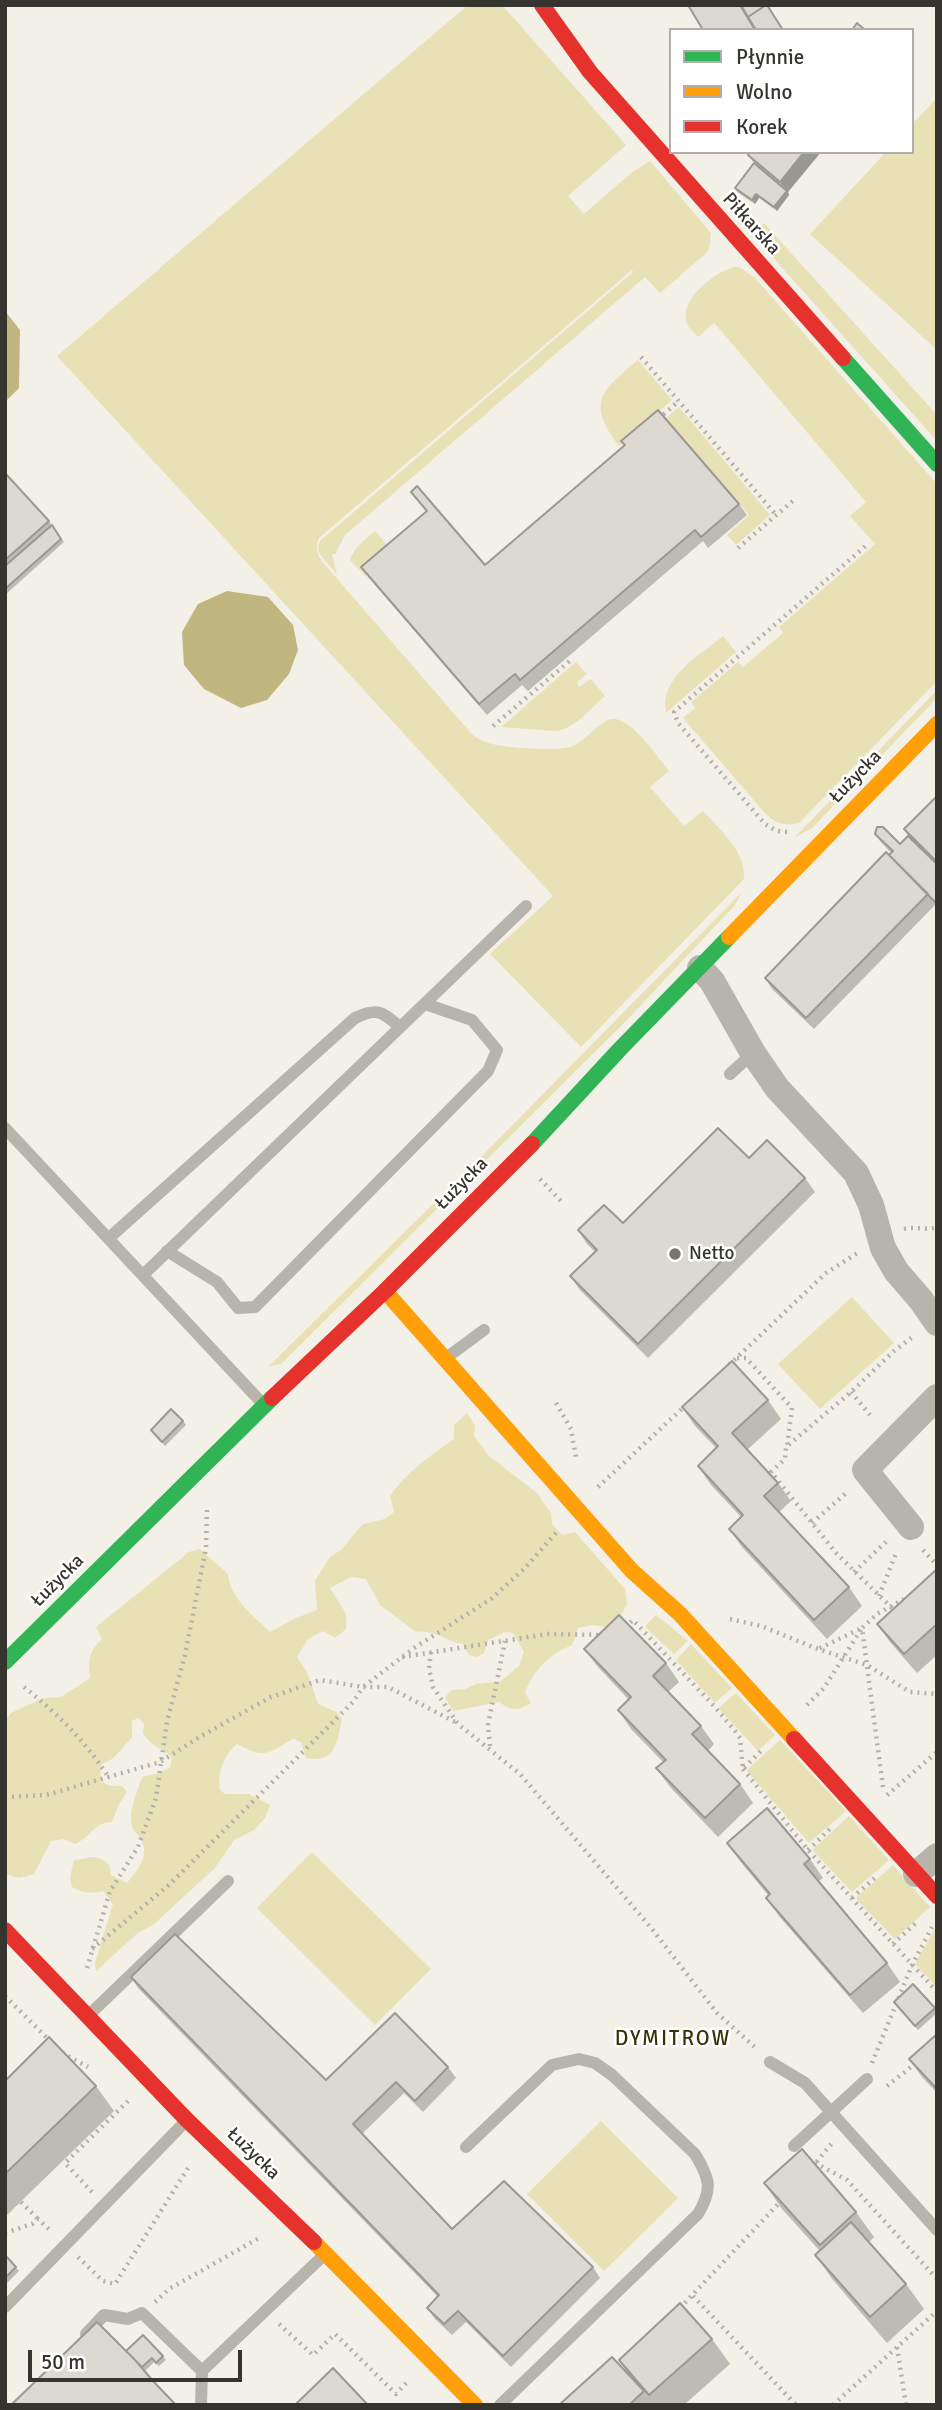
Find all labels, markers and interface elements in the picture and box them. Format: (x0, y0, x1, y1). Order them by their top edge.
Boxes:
legend (669, 28, 914, 154)
text: Płynnie (736, 44, 804, 70)
text: Wolno (736, 79, 792, 105)
text: Korek (736, 114, 787, 140)
street label: Piłkarska (717, 188, 785, 260)
street label: Łużycka (825, 746, 887, 808)
street label: Łużycka (431, 1153, 493, 1215)
place label: Netto (689, 1243, 734, 1265)
marker: Netto (667, 1246, 683, 1262)
street label: Łużycka (27, 1550, 89, 1612)
district label: DYMITROW (616, 2026, 730, 2052)
street label: Łużycka (222, 2123, 284, 2185)
scale bar (32, 2336, 245, 2380)
text: 50 m (41, 2349, 85, 2375)

